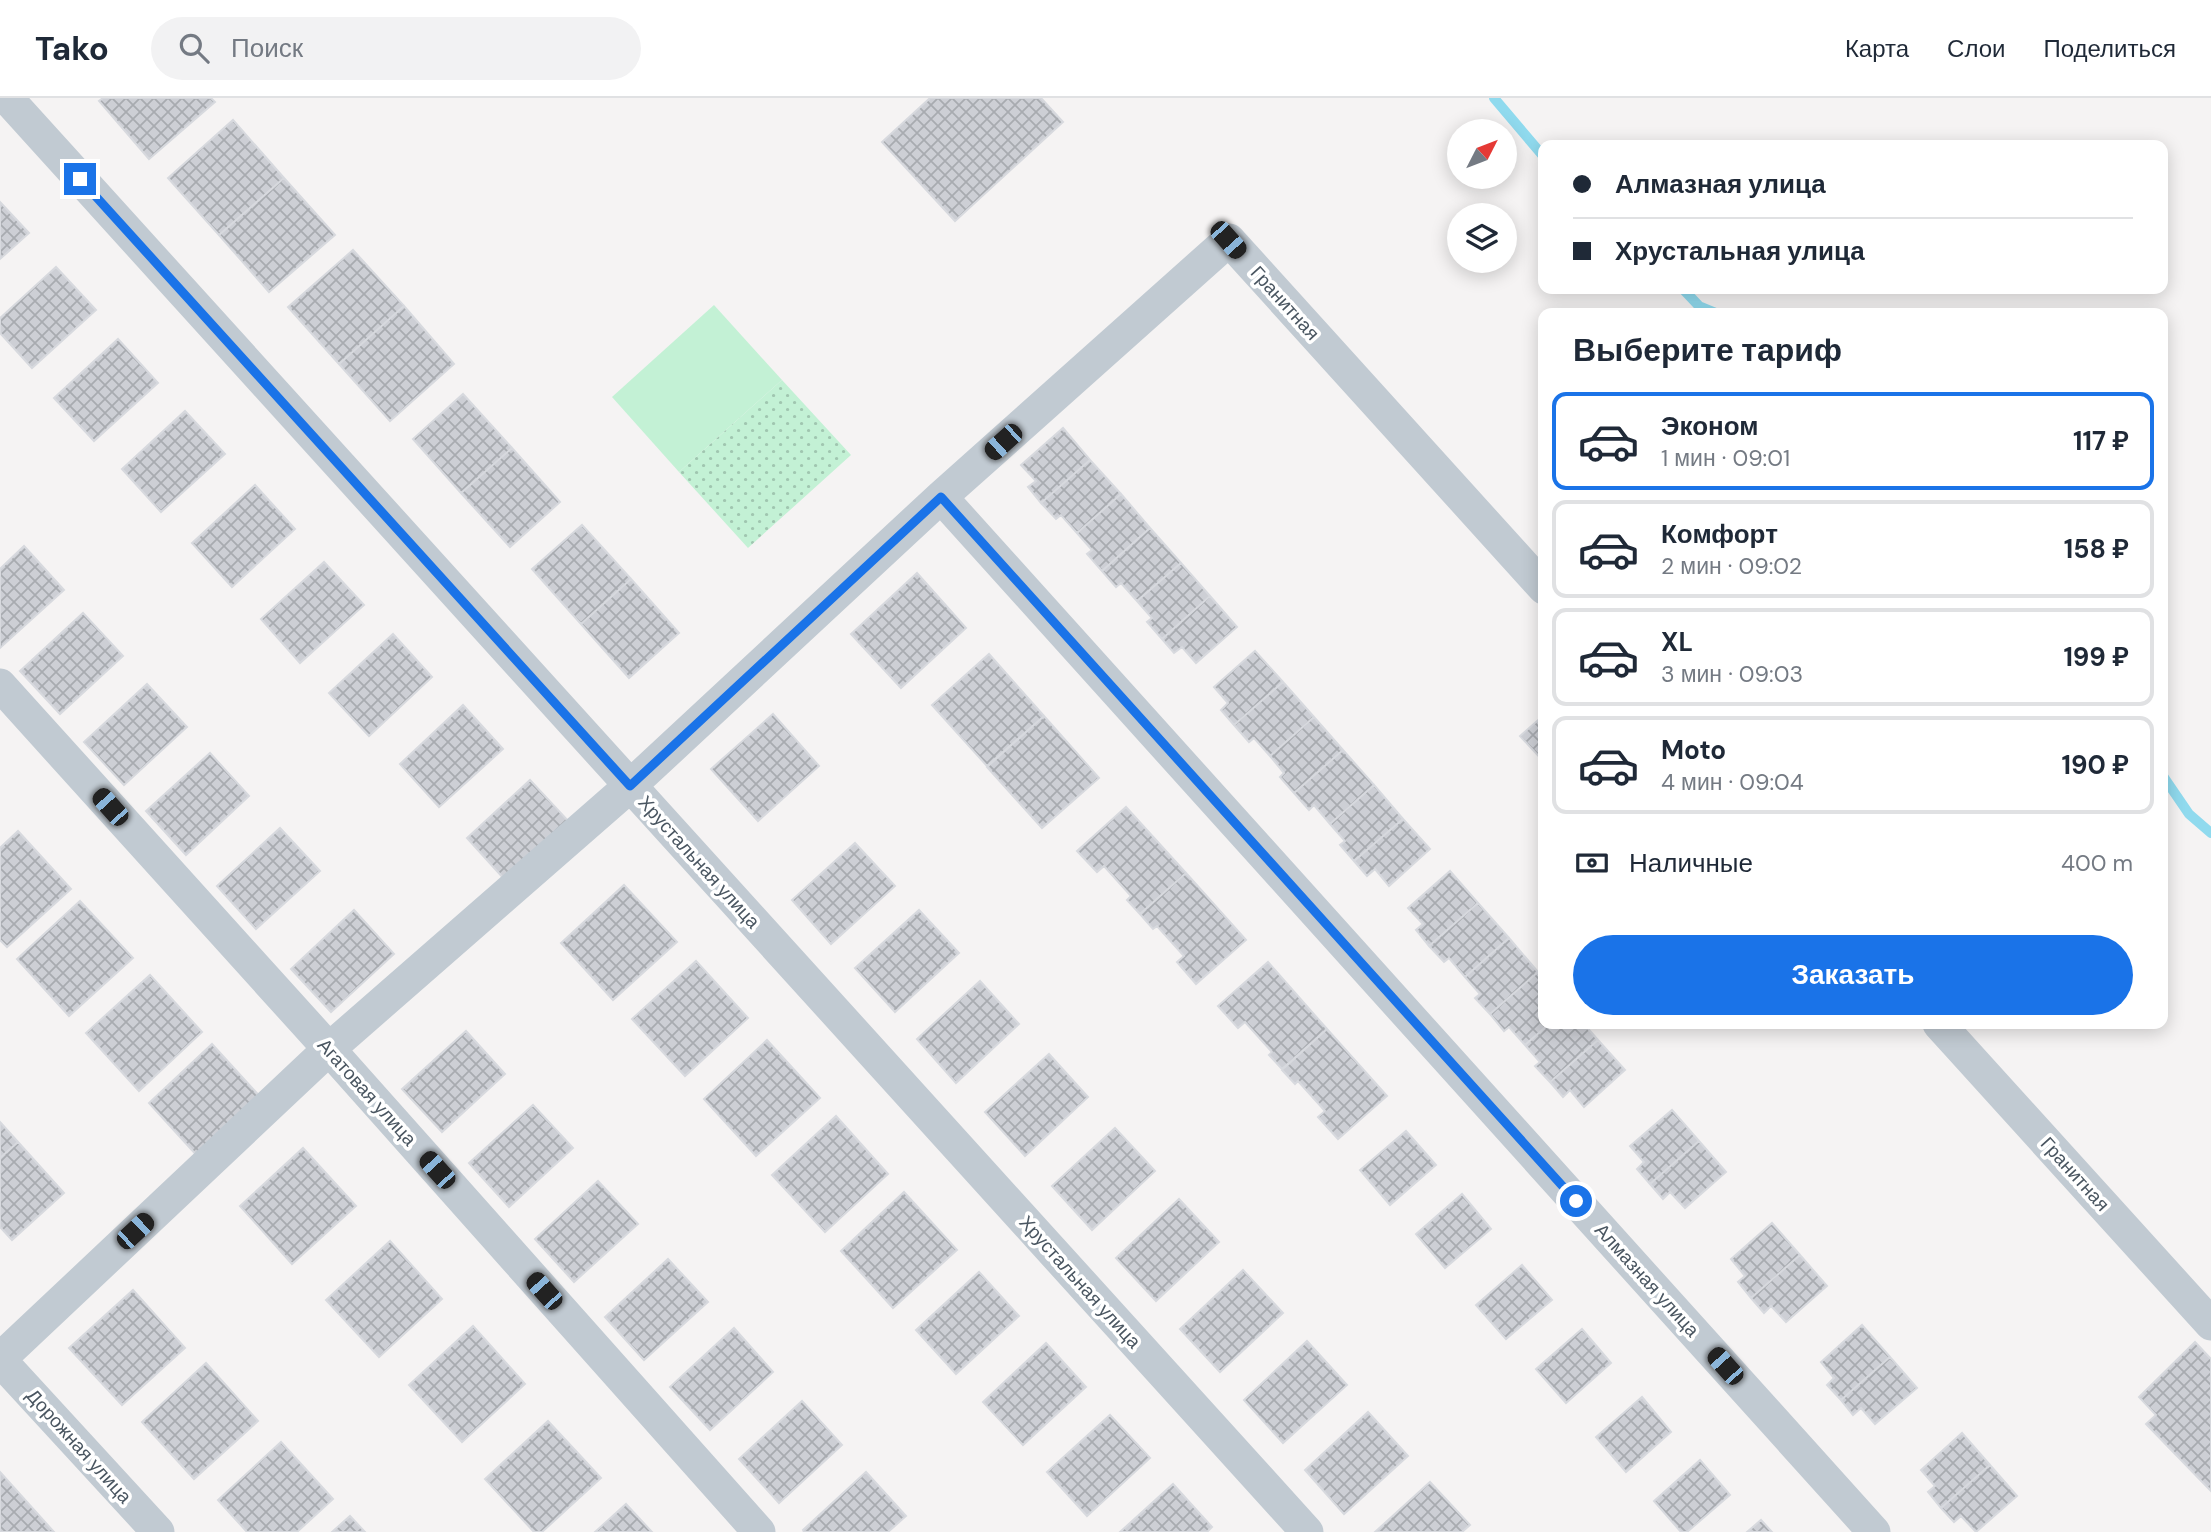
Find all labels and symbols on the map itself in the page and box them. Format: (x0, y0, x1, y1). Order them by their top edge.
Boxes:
north arrow (1447, 119, 1517, 189)
route end (64, 163, 96, 195)
car (1207, 217, 1250, 263)
street label: Гранитная (1245, 261, 1325, 345)
car (981, 420, 1026, 464)
car (89, 784, 132, 830)
street label: Хрустальная улица (633, 790, 766, 934)
street label: Агатовая улица (312, 1033, 422, 1151)
street label: Гранитная (2035, 1132, 2115, 1216)
car (416, 1147, 459, 1193)
route start (1560, 1185, 1592, 1217)
car (113, 1209, 158, 1253)
street label: Хрустальная улица (1014, 1210, 1147, 1354)
street label: Алмазная улица (1589, 1218, 1705, 1342)
car (523, 1268, 566, 1314)
car (1704, 1343, 1747, 1389)
street label: Дорожная улица (21, 1383, 137, 1509)

